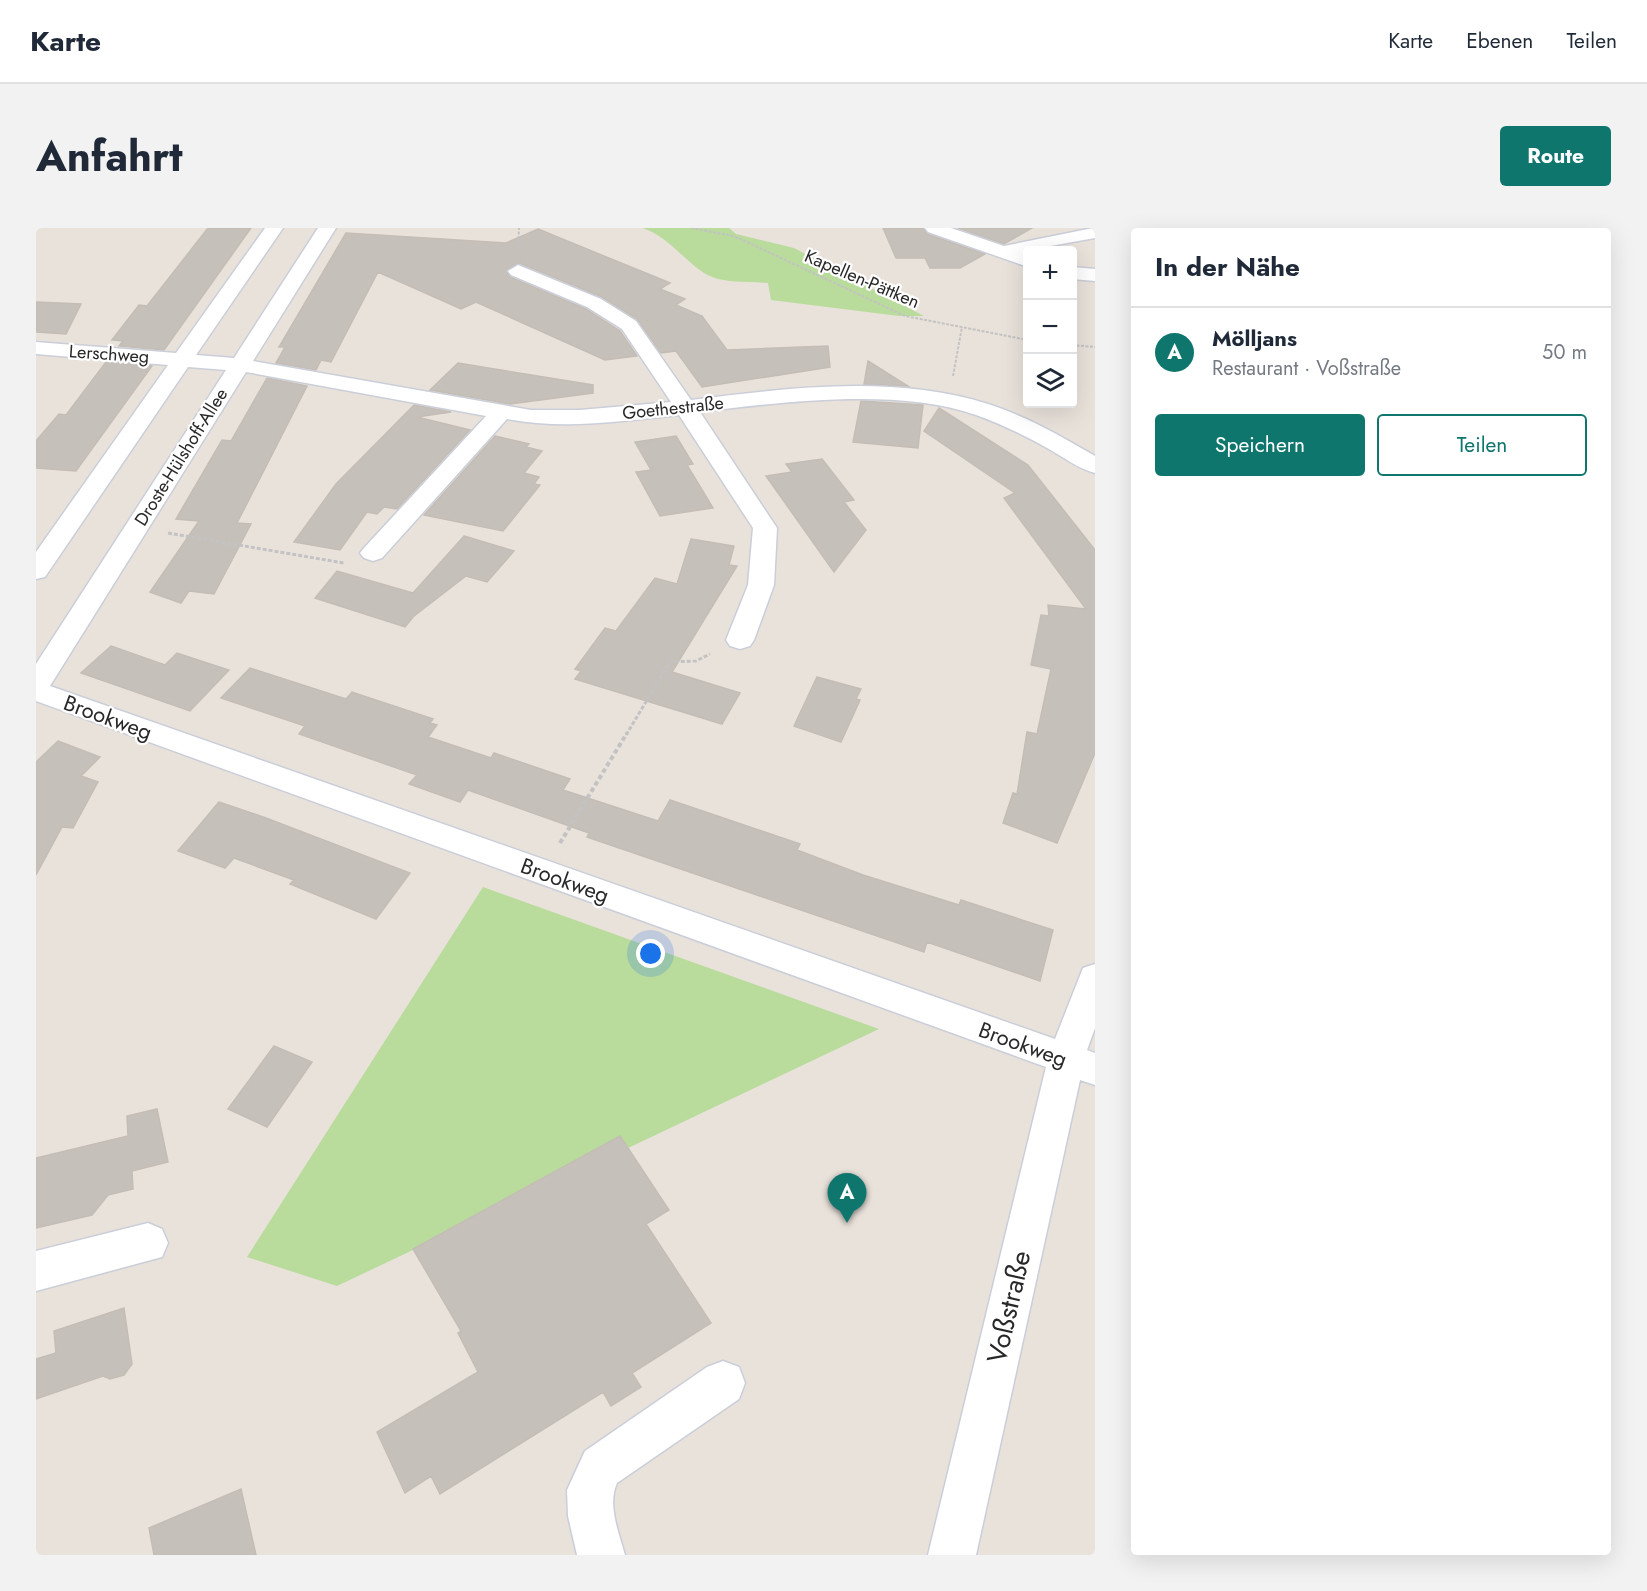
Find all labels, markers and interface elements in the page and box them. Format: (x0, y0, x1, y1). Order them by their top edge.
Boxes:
text: Karte (30, 21, 101, 62)
text: Karte (1388, 26, 1433, 56)
text: Ebenen (1466, 26, 1533, 56)
text: Teilen (1566, 26, 1617, 56)
text: Anfahrt (36, 126, 183, 187)
button: Route (1500, 126, 1611, 186)
street label: Kapellen-Pättken (800, 243, 924, 315)
map controls (1023, 246, 1077, 408)
button: + (1023, 246, 1077, 300)
text: In der Nähe (1155, 248, 1300, 286)
button: − (1023, 300, 1077, 354)
text: Mölljans (1212, 322, 1297, 354)
street label: Lerschweg (68, 338, 150, 370)
text: A (1167, 338, 1182, 367)
text: 50 m (1542, 338, 1587, 367)
button: layers (1023, 354, 1077, 408)
text: Restaurant · Voßstraße (1212, 354, 1401, 383)
street label: Droste-Hülshoff-Allee (128, 383, 234, 531)
street label: Goethestraße (621, 390, 725, 426)
button: Speichern (1155, 414, 1365, 476)
button: Teilen (1377, 414, 1587, 476)
street label: Brookweg (59, 686, 157, 748)
street label: Brookweg (516, 849, 614, 911)
your location (636, 939, 665, 968)
street label: Brookweg (974, 1013, 1072, 1075)
pin: A (828, 1174, 866, 1223)
street label: Voßstraße (977, 1247, 1040, 1367)

